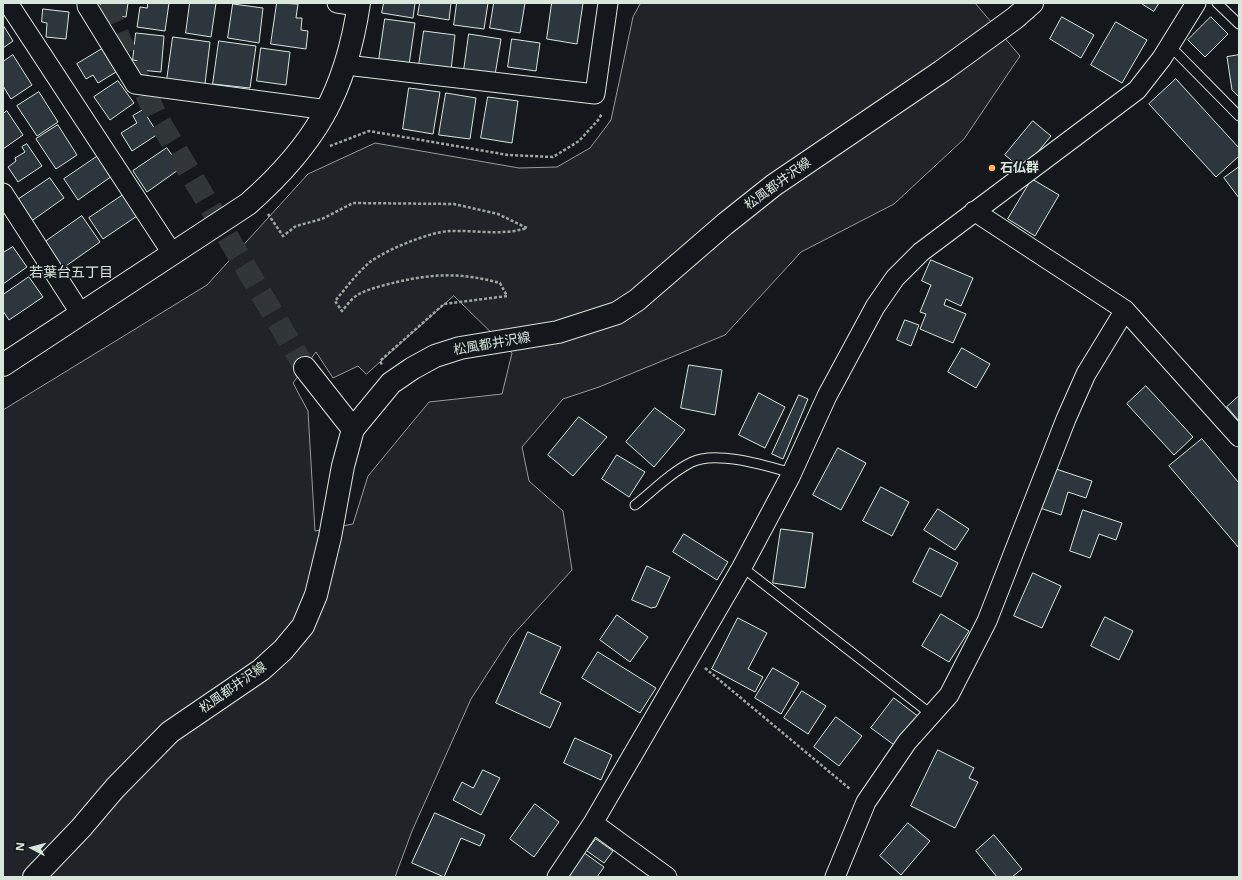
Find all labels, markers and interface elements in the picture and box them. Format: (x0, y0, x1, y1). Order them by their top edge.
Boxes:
street label: 松風都井沢線 (742, 155, 814, 213)
place label: 石仏群 (1000, 160, 1039, 176)
marker: 石仏群 (987, 163, 997, 173)
district label: 若葉台五丁目 (29, 265, 113, 281)
street label: 松風都井沢線 (452, 330, 532, 358)
street label: 松風都井沢線 (197, 659, 269, 717)
north arrow (12, 828, 52, 868)
text: N (12, 841, 27, 852)

